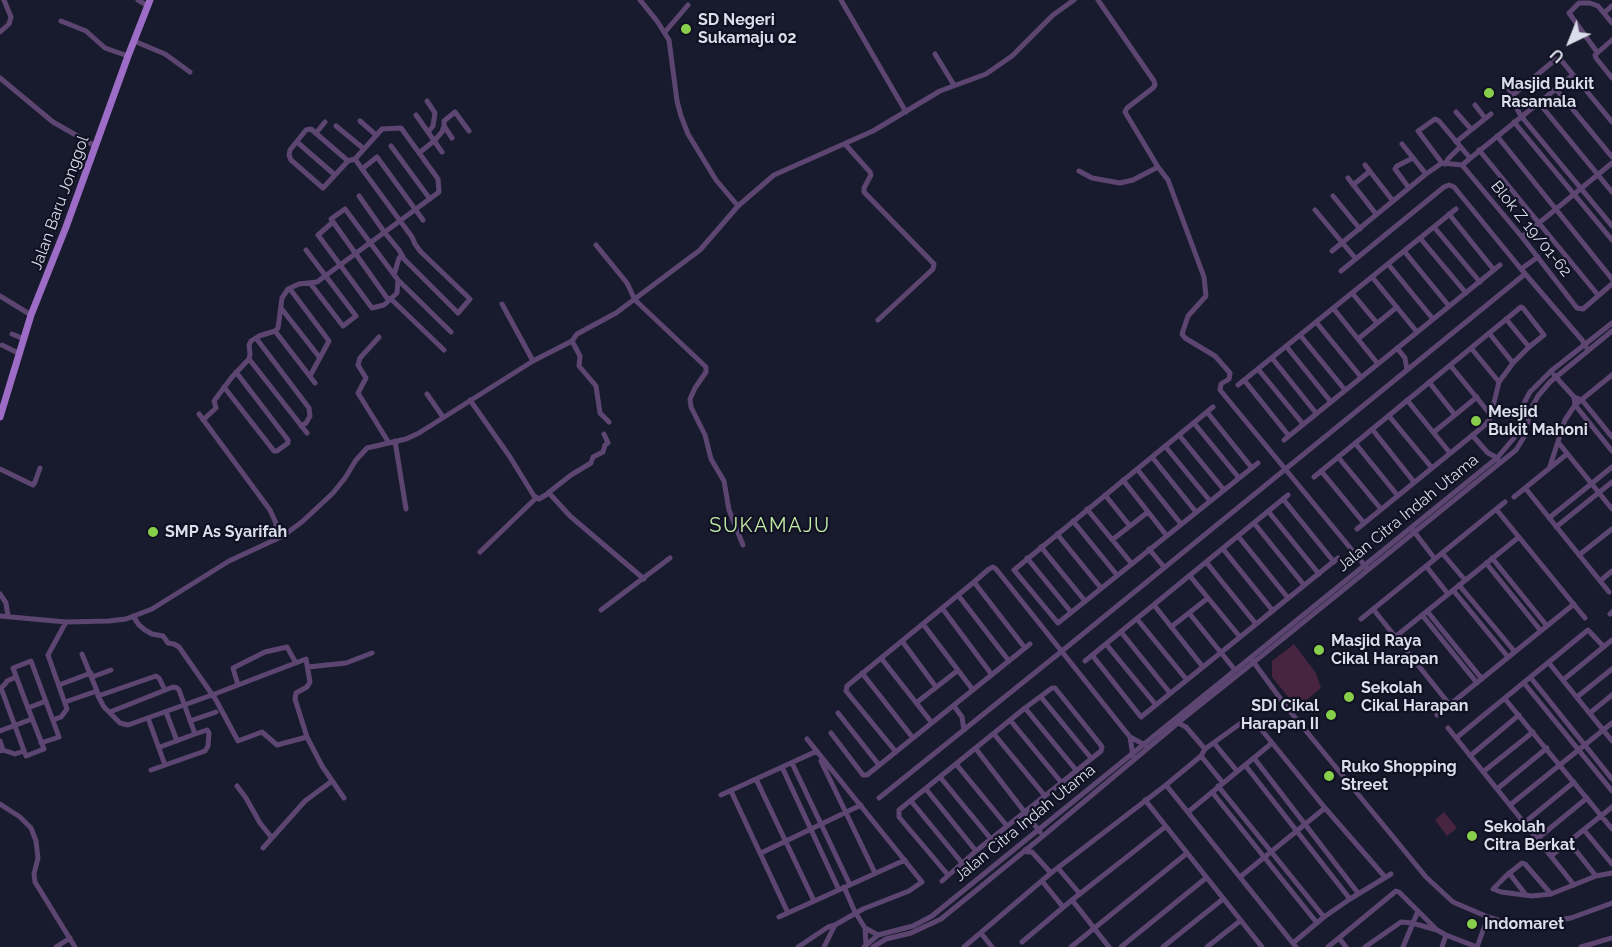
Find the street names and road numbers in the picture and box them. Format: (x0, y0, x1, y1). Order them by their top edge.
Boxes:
street label: Jalan Baru Jonggol (27, 133, 93, 273)
street label: Blok Z 19/01-62 (1487, 177, 1575, 281)
street label: Jalan Citra Indah Utama (1334, 450, 1482, 576)
street label: Jalan Citra Indah Utama (951, 760, 1099, 886)

